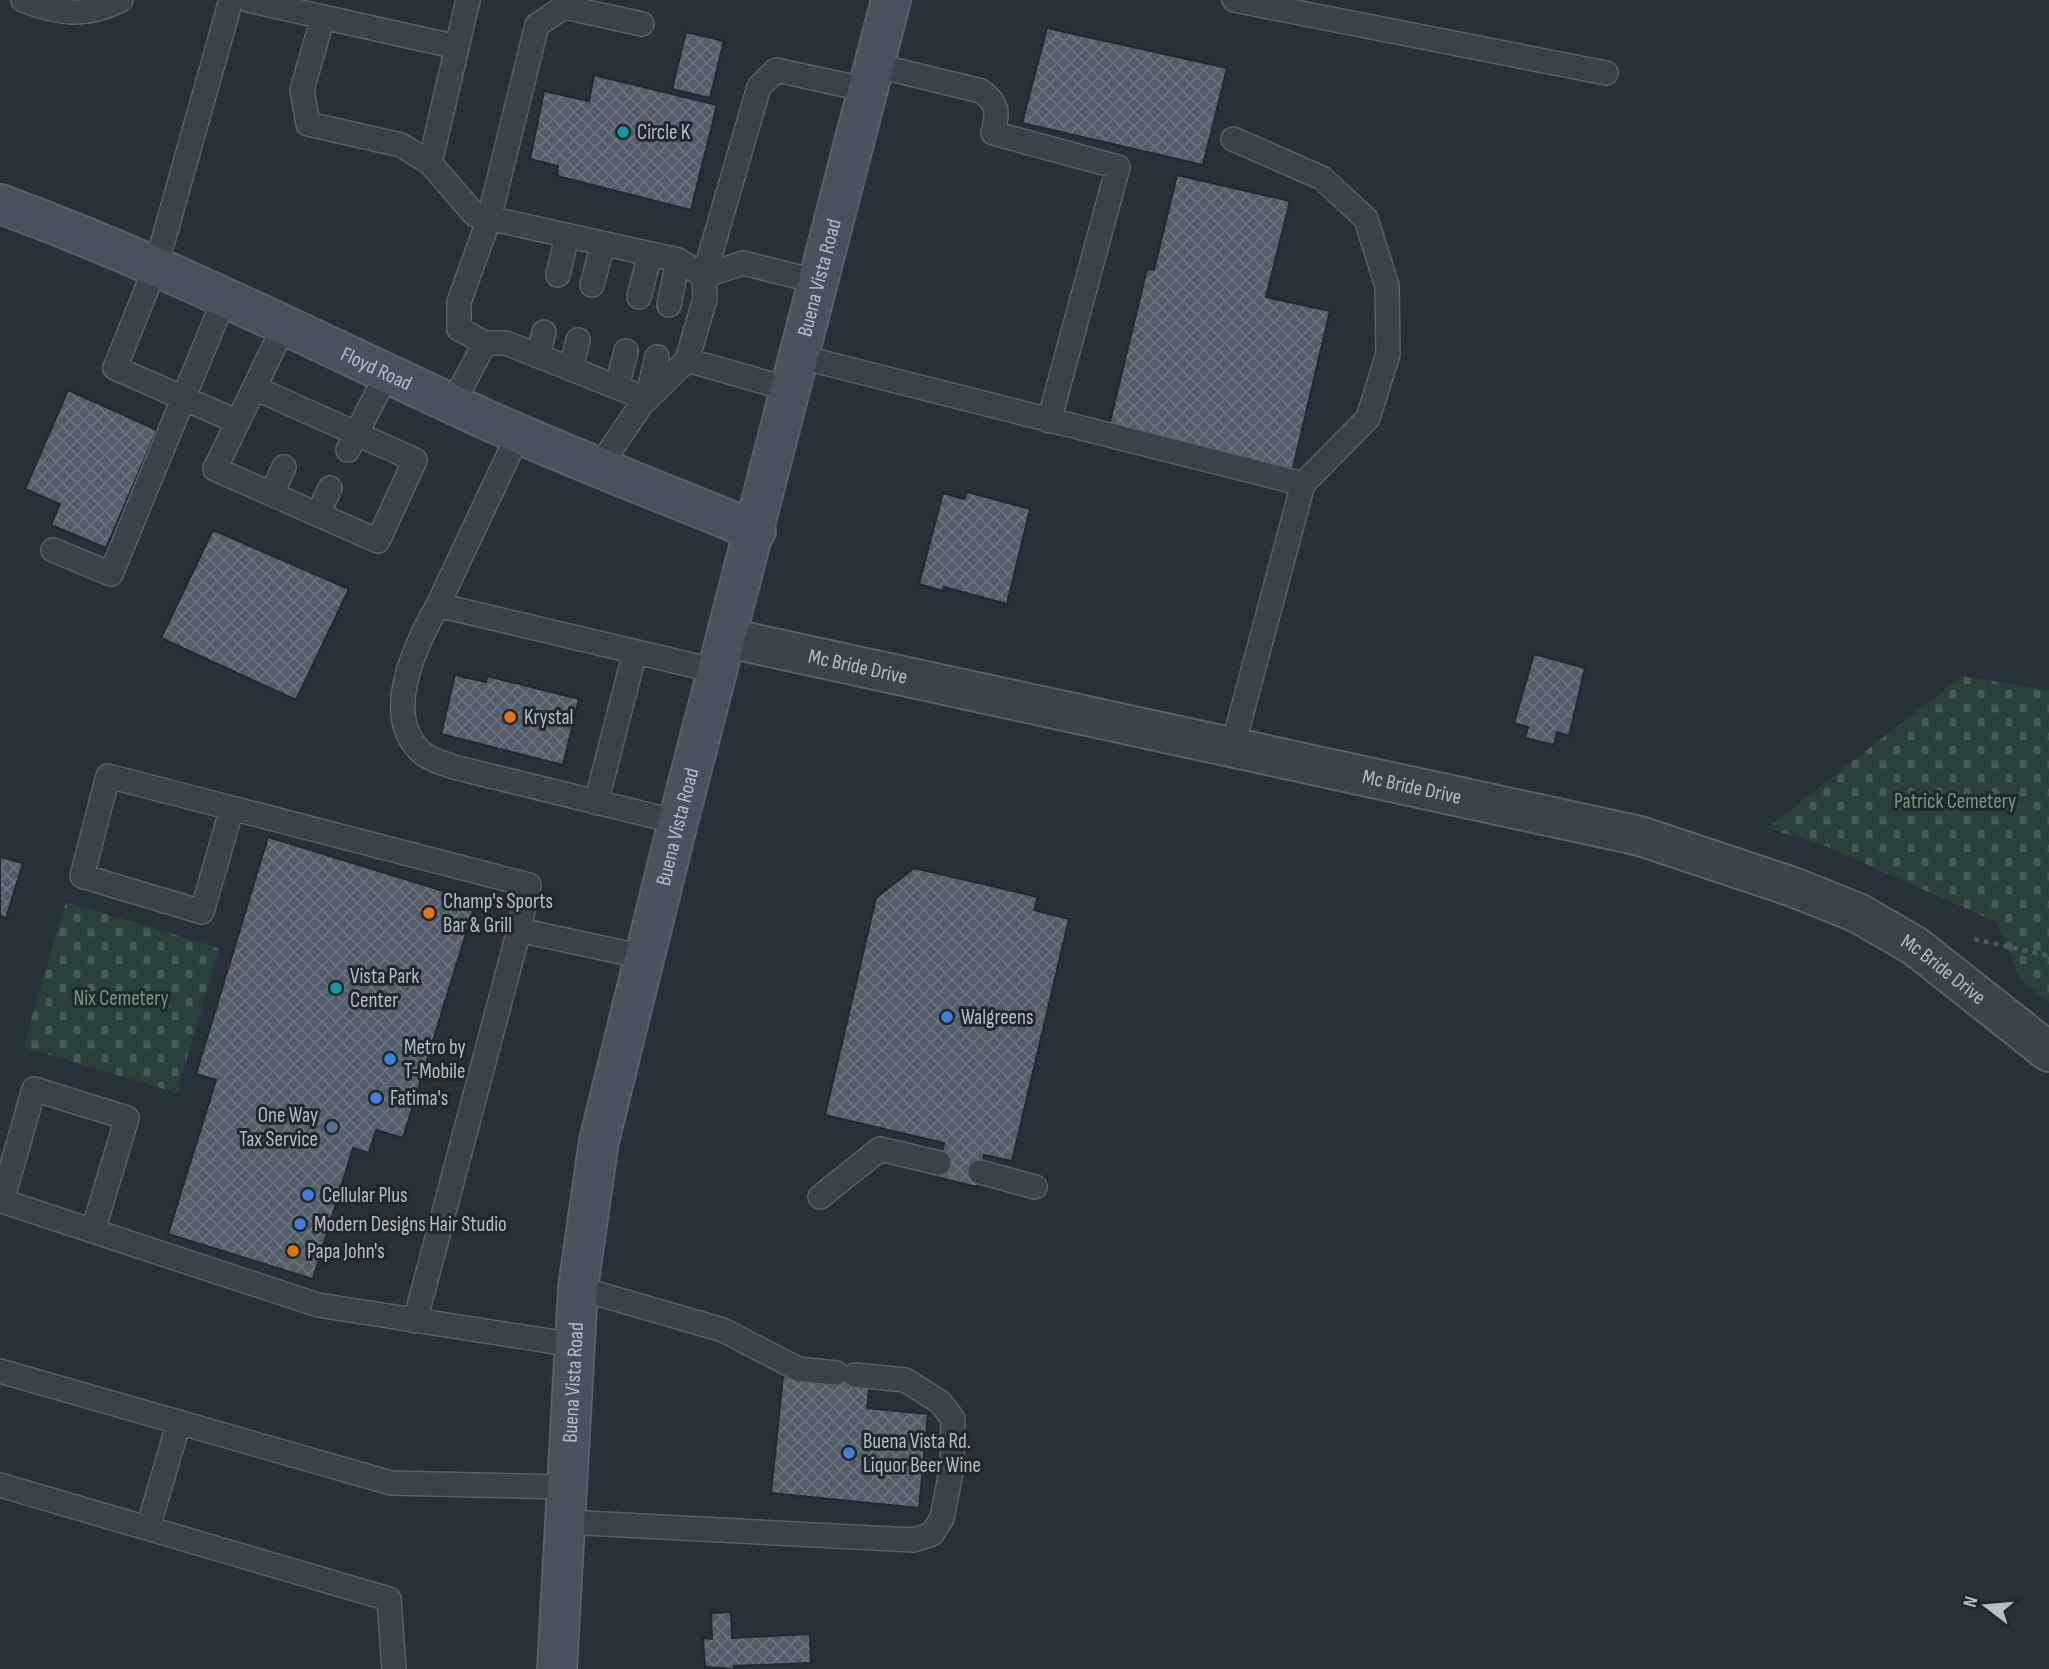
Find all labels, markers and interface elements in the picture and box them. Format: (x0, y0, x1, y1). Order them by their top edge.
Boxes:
place label: Circle K (637, 120, 691, 145)
marker: Circle K (615, 124, 631, 140)
street label: Buena Vista Road (792, 216, 847, 339)
street label: Floyd Road (337, 341, 416, 396)
street label: Mc Bride Drive (806, 644, 910, 690)
place label: Krystal (524, 705, 574, 730)
marker: Krystal (502, 709, 518, 725)
street label: Mc Bride Drive (1360, 764, 1464, 810)
street label: Buena Vista Road (651, 765, 705, 888)
park label: Patrick Cemetery (1894, 789, 2016, 814)
place label: Champ's Sports Bar & Grill (443, 889, 553, 938)
marker: Champ's Sports Bar & Grill (421, 905, 437, 921)
street label: Mc Bride Drive (1897, 929, 1991, 1010)
place label: Vista Park Center (350, 964, 419, 1013)
marker: Vista Park Center (328, 980, 344, 996)
park label: Nix Cemetery (73, 986, 169, 1011)
place label: Walgreens (961, 1005, 1034, 1030)
marker: Walgreens (939, 1009, 955, 1025)
place label: Metro by T-Mobile (404, 1035, 466, 1084)
marker: Metro by T-Mobile (382, 1051, 398, 1067)
place label: Fatima's (390, 1086, 448, 1111)
marker: Fatima's (368, 1090, 384, 1106)
place label: One Way Tax Service (239, 1103, 318, 1152)
marker: One Way Tax Service (324, 1119, 340, 1135)
place label: Cellular Plus (322, 1183, 407, 1208)
marker: Cellular Plus (300, 1187, 316, 1203)
place label: Modern Designs Hair Studio (314, 1212, 507, 1237)
marker: Modern Designs Hair Studio (292, 1216, 308, 1232)
place label: Papa John's (307, 1239, 385, 1264)
marker: Papa John's (285, 1243, 301, 1259)
street label: Buena Vista Road (557, 1322, 589, 1443)
place label: Buena Vista Rd. Liquor Beer Wine (863, 1429, 981, 1478)
marker: Buena Vista Rd. Liquor Beer Wine (841, 1445, 857, 1461)
north arrow (1951, 1571, 2021, 1641)
text: N (1959, 1594, 1984, 1610)

